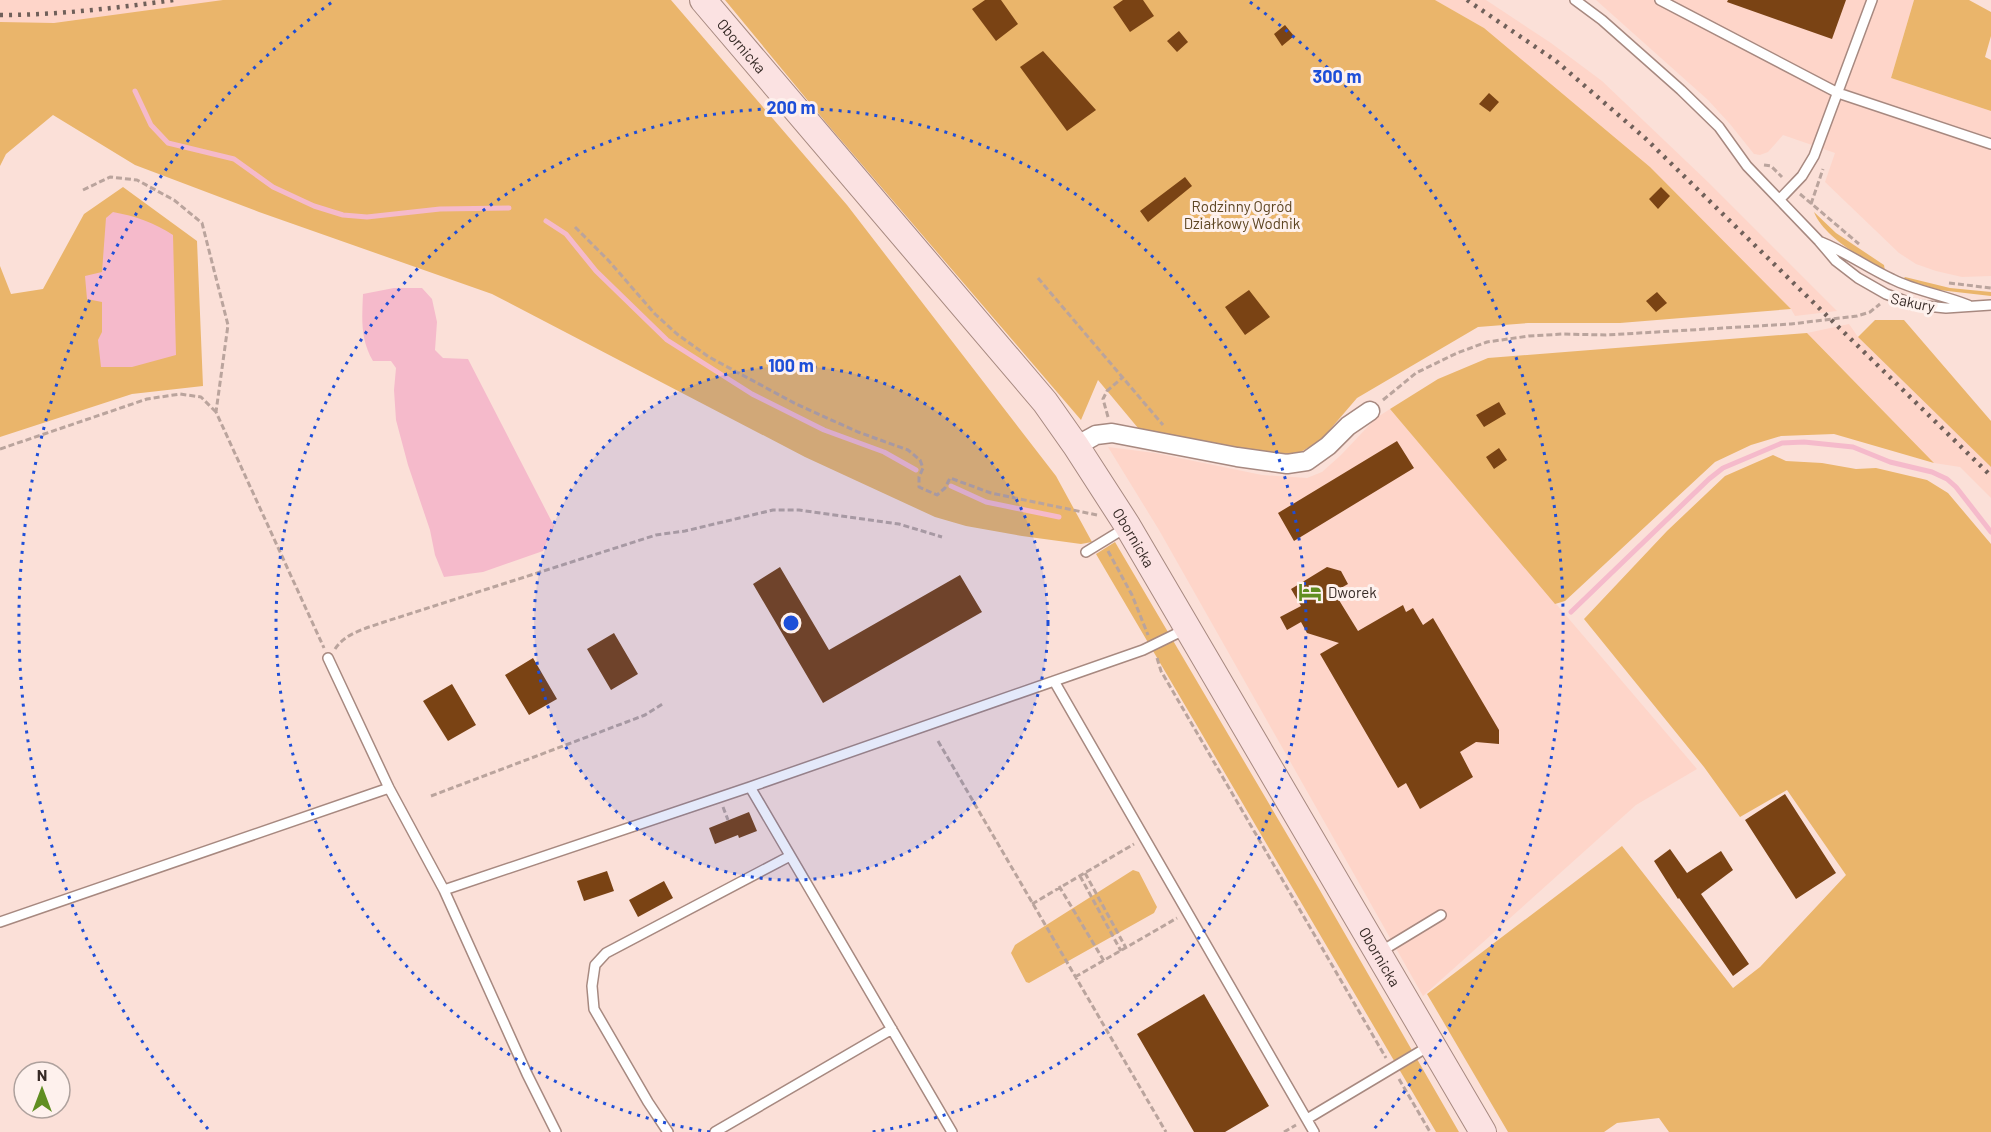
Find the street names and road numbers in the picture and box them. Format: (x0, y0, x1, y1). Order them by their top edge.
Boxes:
street label: Obornicka (714, 15, 770, 77)
street label: Sakury (1889, 289, 1937, 315)
street label: Obornicka (1109, 504, 1159, 570)
street label: Obornicka (1356, 924, 1405, 990)

